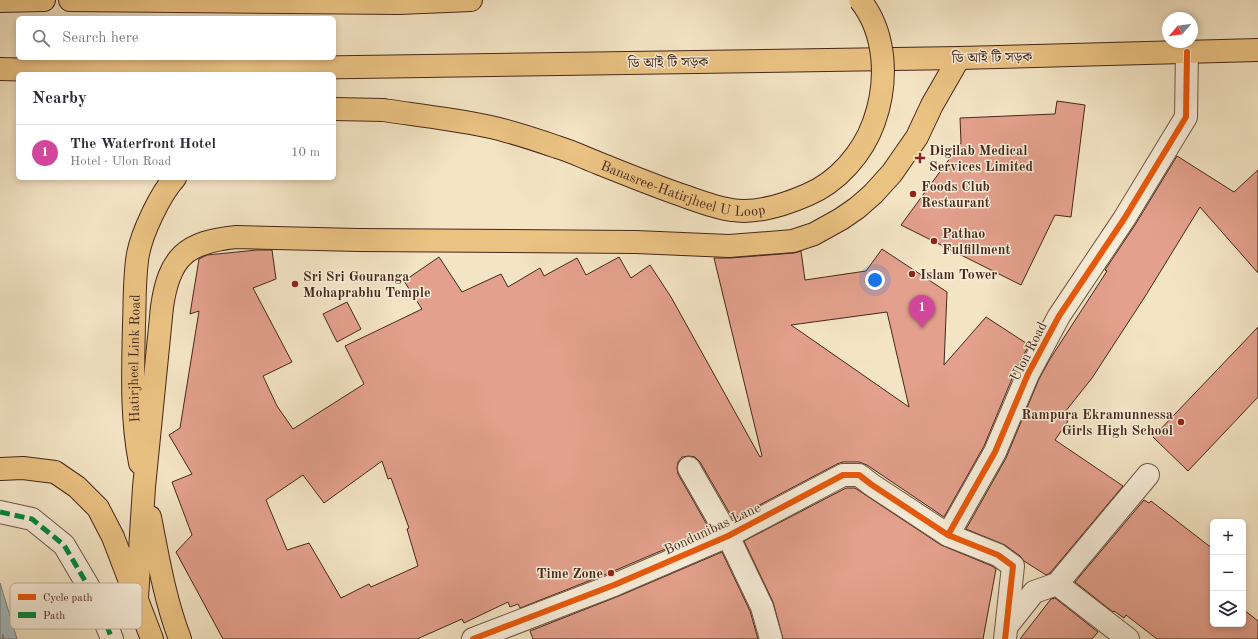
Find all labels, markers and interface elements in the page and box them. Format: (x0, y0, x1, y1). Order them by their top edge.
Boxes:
north arrow (1162, 12, 1198, 48)
search box (16, 16, 336, 60)
icon: search (30, 27, 52, 49)
text: Search here (62, 31, 139, 46)
street label: ডি আই টি সড়ক (951, 47, 1033, 66)
street label: ডি আই টি সড়ক (627, 52, 709, 71)
text: Nearby (32, 90, 87, 107)
text: The Waterfront Hotel (70, 137, 216, 152)
place label: Digilab Medical Services Limited (929, 144, 1034, 174)
text: 1 (41, 146, 49, 159)
text: 10 m (291, 146, 320, 159)
marker: Digilab Medical Services Limited (914, 152, 926, 164)
text: Hotel · Ulon Road (70, 155, 171, 168)
street label: Banasree-Hatirjheel U Loop (599, 159, 766, 219)
place label: Foods Club Restaurant (921, 180, 990, 210)
marker: Foods Club Restaurant (908, 189, 918, 199)
place label: Pathao Fulfillment (942, 227, 1011, 257)
marker: Pathao Fulfillment (929, 236, 939, 246)
place label: Islam Tower (920, 268, 997, 282)
marker: Islam Tower (907, 269, 917, 279)
place label: Sri Sri Gouranga Mohaprabhu Temple (303, 270, 431, 300)
your location (865, 270, 885, 290)
marker: Sri Sri Gouranga Mohaprabhu Temple (290, 279, 300, 289)
street label: Hatirjheel Link Road (127, 294, 143, 423)
pin: 1 (909, 295, 935, 328)
street label: Ulon Road (1008, 320, 1050, 383)
place label: Rampura Ekramunnessa Girls High School (1021, 408, 1173, 438)
marker: Rampura Ekramunnessa Girls High School (1176, 417, 1186, 427)
street label: Bondunibas Lane (662, 500, 763, 557)
map controls (1210, 519, 1246, 627)
button: + (1210, 519, 1246, 555)
button: − (1210, 555, 1246, 591)
place label: Time Zone (537, 567, 603, 581)
marker: Time Zone (606, 568, 616, 578)
legend (10, 583, 142, 629)
button: layers (1210, 591, 1246, 627)
text: Cycle path (43, 593, 93, 604)
text: Path (43, 611, 65, 622)

